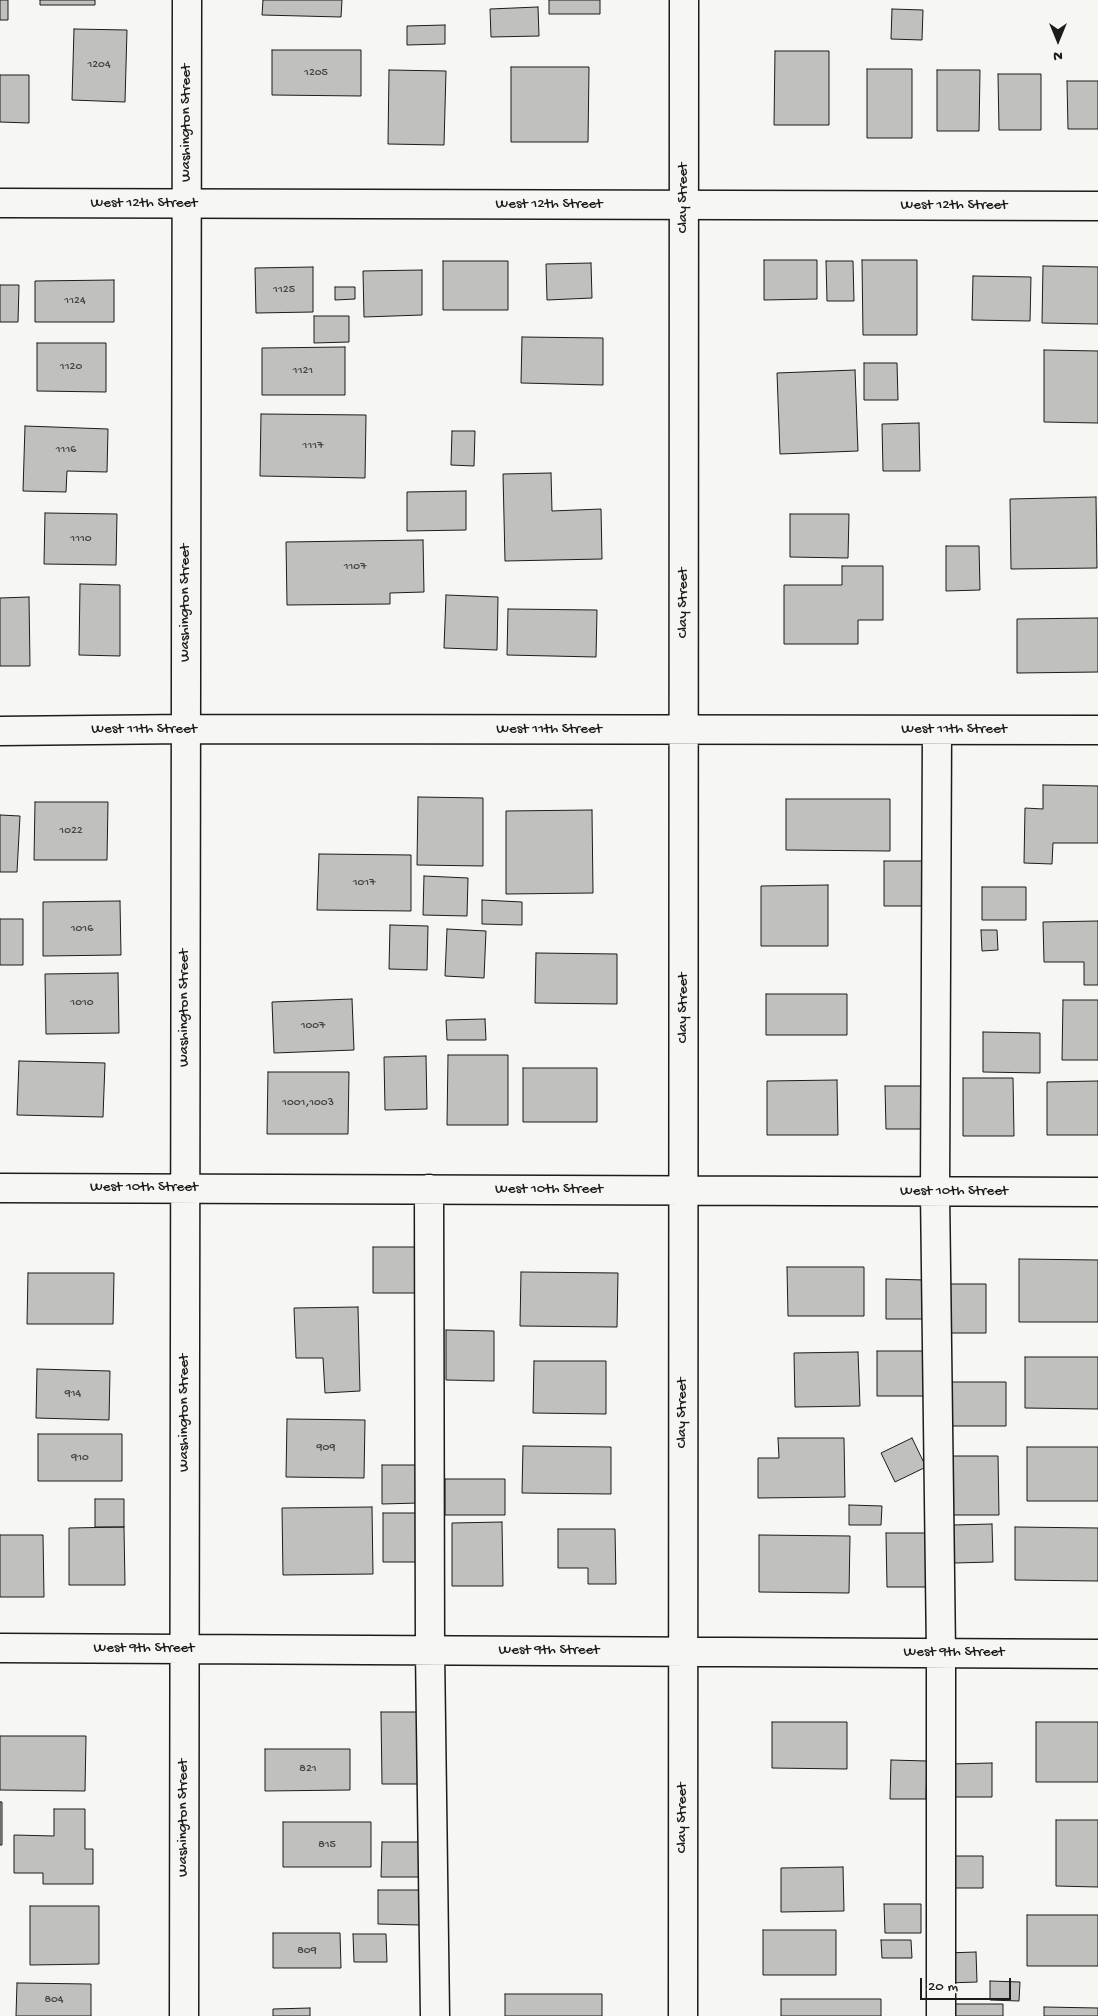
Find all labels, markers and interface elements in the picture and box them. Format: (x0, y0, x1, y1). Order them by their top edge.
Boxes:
north arrow (1033, 15, 1083, 65)
text: N (1053, 47, 1063, 64)
house number: 1204 (87, 58, 111, 72)
street label: Washington Street (178, 64, 196, 182)
house number: 1205 (304, 66, 328, 80)
street label: Clay Street (675, 163, 693, 233)
street label: West 12th Street (91, 195, 197, 213)
street label: West 12th Street (496, 196, 602, 214)
street label: West 12th Street (901, 197, 1007, 215)
house number: 1125 (273, 283, 295, 297)
house number: 1124 (64, 294, 86, 308)
house number: 1120 (60, 360, 82, 374)
house number: 1121 (293, 364, 313, 378)
house number: 1117 (303, 439, 323, 453)
house number: 1116 (56, 443, 76, 457)
house number: 1110 (70, 532, 92, 546)
street label: Washington Street (177, 544, 195, 662)
house number: 1107 (344, 560, 366, 574)
street label: Clay Street (675, 568, 693, 638)
street label: West 11th Street (91, 721, 197, 739)
street label: West 11th Street (496, 721, 602, 739)
street label: West 11th Street (901, 721, 1007, 739)
house number: 1022 (59, 824, 83, 838)
house number: 1017 (353, 876, 375, 890)
house number: 1016 (71, 922, 93, 936)
street label: Washington Street (176, 949, 194, 1067)
street label: Clay Street (675, 973, 693, 1043)
house number: 1010 (70, 996, 94, 1010)
house number: 1007 (301, 1019, 325, 1033)
house number: 1001,1003 (282, 1096, 334, 1110)
street label: West 10th Street (90, 1179, 198, 1197)
street label: West 10th Street (495, 1181, 603, 1199)
street label: West 10th Street (900, 1183, 1008, 1201)
street label: Washington Street (176, 1354, 194, 1472)
street label: Clay Street (674, 1378, 692, 1448)
house number: 914 (65, 1387, 81, 1401)
house number: 909 (317, 1441, 335, 1455)
house number: 910 (71, 1451, 89, 1465)
street label: West 9th Street (94, 1640, 194, 1658)
street label: West 9th Street (499, 1642, 599, 1660)
street label: West 9th Street (904, 1644, 1004, 1662)
street label: Washington Street (175, 1759, 193, 1877)
house number: 821 (299, 1762, 317, 1776)
street label: Clay Street (674, 1783, 692, 1853)
house number: 815 (318, 1838, 336, 1852)
house number: 809 (297, 1944, 317, 1958)
scale bar (923, 1968, 1014, 2000)
text: 20 m (928, 1978, 958, 1996)
house number: 804 (44, 1993, 64, 2007)

